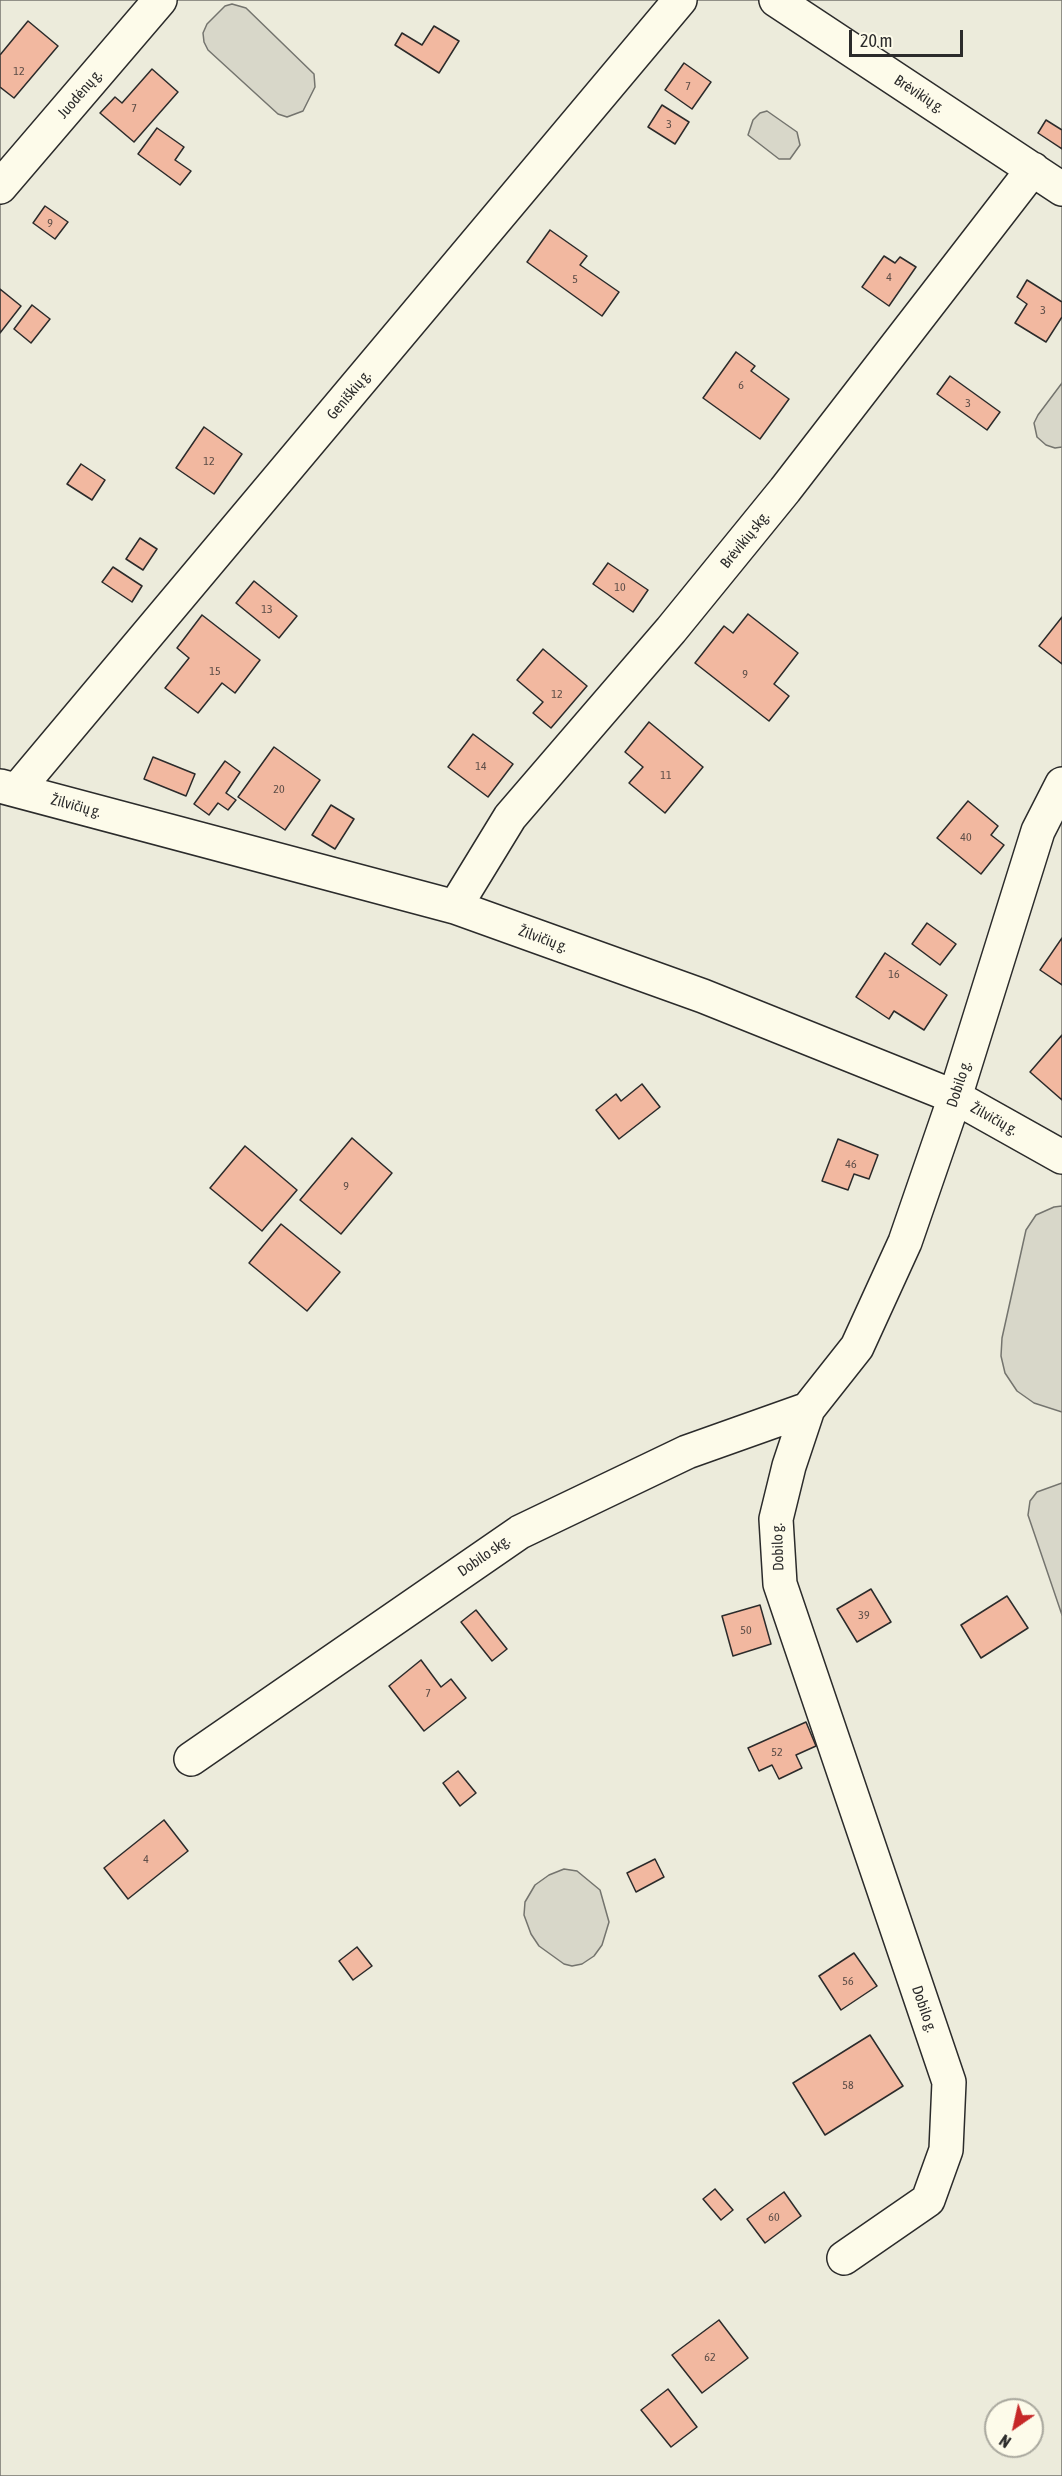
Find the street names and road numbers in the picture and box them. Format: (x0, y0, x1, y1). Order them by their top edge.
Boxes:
street label: Juodėnų g. (54, 66, 106, 122)
street label: Brėvikių g. (891, 71, 947, 117)
street label: Geniškių g. (323, 367, 375, 423)
street label: Brėvikių skg. (717, 508, 773, 572)
street label: Žilvičių g. (49, 791, 103, 821)
street label: Žilvičių g. (516, 922, 570, 956)
street label: Dobilo g. (943, 1058, 975, 1110)
street label: Žilvičių g. (967, 1099, 1021, 1139)
street label: Dobilo g. (768, 1523, 788, 1571)
street label: Dobilo skg. (454, 1531, 514, 1581)
street label: Dobilo g. (908, 1983, 940, 2035)

